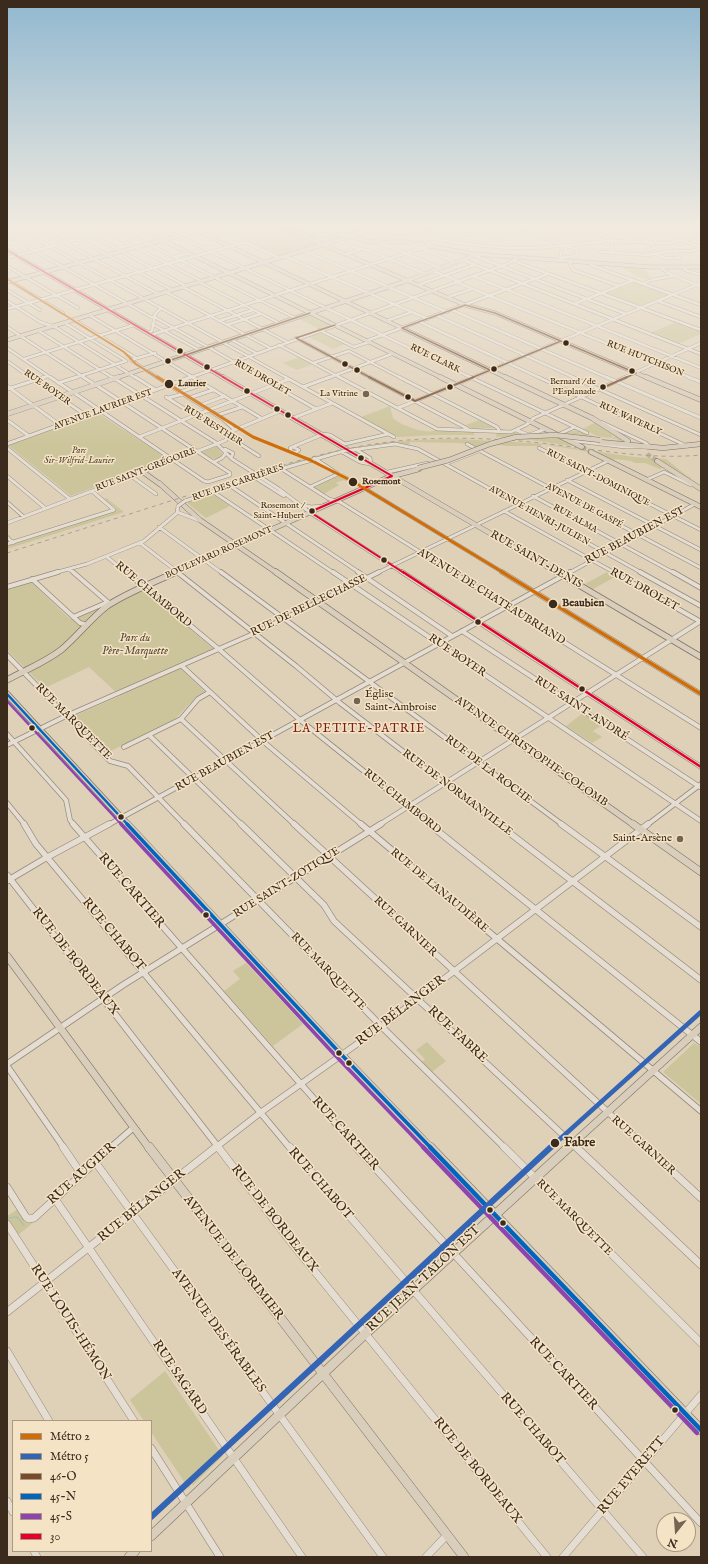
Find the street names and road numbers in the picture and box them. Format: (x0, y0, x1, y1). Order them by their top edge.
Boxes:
street label: RUE HUTCHISON (605, 339, 685, 379)
street label: RUE CLARK (408, 342, 462, 376)
street label: RUE DROLET (232, 358, 292, 398)
street label: RUE BOYER (21, 368, 73, 408)
street label: AVENUE LAURIER EST (52, 387, 154, 433)
street label: RUE WAVERLY (597, 400, 663, 438)
street label: RUE RESTHER (182, 404, 244, 448)
street label: RUE SAINT-GRÉGOIRE (94, 446, 198, 494)
street label: RUE SAINT-DOMINIQUE (544, 447, 652, 509)
street label: RUE DES CARRIÈRES (191, 462, 285, 504)
street label: AVENUE DE GASPÉ (544, 481, 624, 531)
street label: AVENUE HENRI-JULIEN (487, 484, 591, 548)
street label: RUE ALMA (551, 502, 599, 536)
street label: RUE BEAUBIEN EST (583, 504, 687, 568)
street label: BOULEVARD ROSEMONT (164, 524, 274, 582)
street label: RUE SAINT-DENIS (488, 528, 584, 592)
street label: AVENUE DE CHATEAUBRIAND (415, 546, 567, 648)
street label: RUE CHAMBORD (112, 559, 194, 631)
street label: RUE DROLET (607, 566, 681, 614)
street label: RUE DE BELLECHASSE (249, 572, 369, 640)
street label: RUE BOYER (426, 632, 488, 680)
street label: RUE SAINT-ANDRÉ (532, 674, 630, 744)
street label: RUE MARQUETTE (32, 681, 114, 763)
street label: AVENUE CHRISTOPHE-COLOMB (452, 694, 610, 810)
street label: RUE BEAUBIEN EST (173, 729, 277, 795)
street label: RUE DE LA ROCHE (442, 733, 534, 807)
street label: RUE DE NORMANVILLE (399, 747, 515, 839)
street label: RUE CHAMBORD (361, 767, 443, 837)
street label: RUE SAINT-ZOTIQUE (231, 845, 343, 921)
street label: RUE DE LANAUDIÈRE (387, 846, 491, 936)
street label: RUE CARTIER (94, 850, 168, 932)
street label: RUE GARNIER (371, 894, 439, 960)
street label: RUE CHABOT (78, 895, 148, 975)
street label: RUE DE BORDEAUX (28, 905, 122, 1019)
street label: RUE MARQUETTE (288, 930, 368, 1014)
street label: RUE BÉLANGER (353, 972, 449, 1050)
street label: RUE FABRE (424, 1003, 490, 1067)
street label: RUE CARTIER (308, 1094, 382, 1174)
street label: RUE GARNIER (608, 1114, 678, 1178)
street label: RUE AUGIER (45, 1139, 119, 1209)
street label: RUE CHABOT (284, 1145, 356, 1223)
street label: RUE DE BORDEAUX (227, 1162, 321, 1276)
street label: RUE BÉLANGER (95, 1166, 189, 1246)
street label: RUE MARQUETTE (533, 1177, 615, 1259)
street label: AVENUE DE LORIMIER (179, 1193, 287, 1323)
street label: RUE JEAN-TALON EST (364, 1222, 484, 1336)
street label: RUE LOUIS-HÉMON (27, 1262, 113, 1384)
street label: AVENUE DES ÉRABLES (168, 1266, 268, 1396)
street label: RUE CARTIER (525, 1334, 601, 1414)
street label: RUE SAGARD (148, 1338, 210, 1418)
street label: RUE CHABOT (496, 1390, 568, 1468)
street label: RUE DE BORDEAUX (429, 1415, 525, 1527)
street label: RUE EVERETT (595, 1434, 669, 1518)

